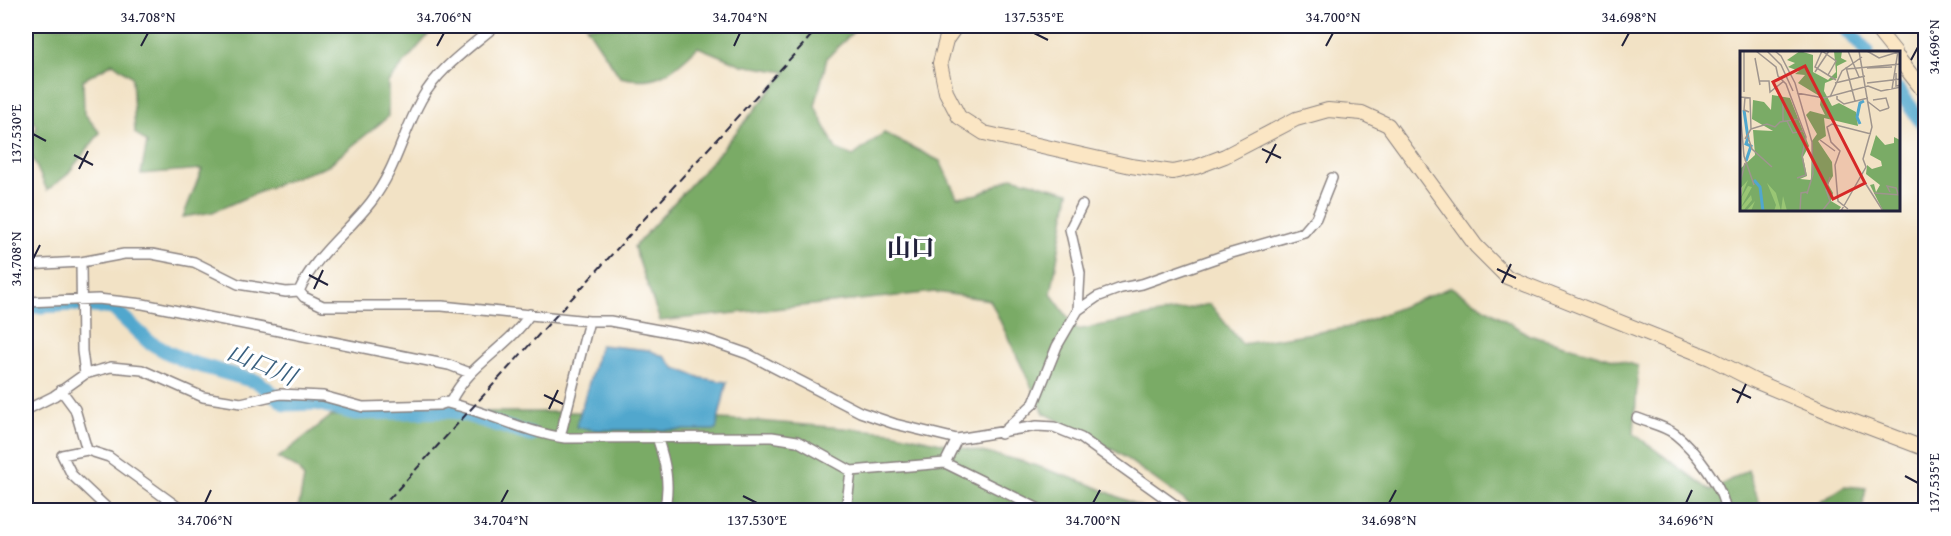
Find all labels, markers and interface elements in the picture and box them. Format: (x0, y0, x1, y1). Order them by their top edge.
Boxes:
text: 34.708°N (121, 6, 176, 27)
text: 34.706°N (417, 6, 472, 27)
text: 34.704°N (713, 6, 768, 27)
text: 137.535°E (1004, 6, 1064, 27)
text: 34.700°N (1306, 6, 1361, 27)
text: 34.698°N (1602, 6, 1657, 27)
text: 34.696°N (1923, 19, 1944, 74)
inset map (1740, 51, 1900, 212)
text: 137.530°E (5, 104, 26, 164)
district label: 山口 (887, 230, 935, 265)
text: 34.708°N (5, 231, 26, 286)
water label: 山口川 (222, 334, 305, 395)
text: 137.535°E (1923, 453, 1944, 513)
text: 34.706°N (178, 509, 233, 530)
text: 34.704°N (474, 509, 529, 530)
text: 137.530°E (727, 509, 787, 530)
text: 34.700°N (1066, 509, 1121, 530)
text: 34.698°N (1362, 509, 1417, 530)
text: 34.696°N (1659, 509, 1714, 530)

